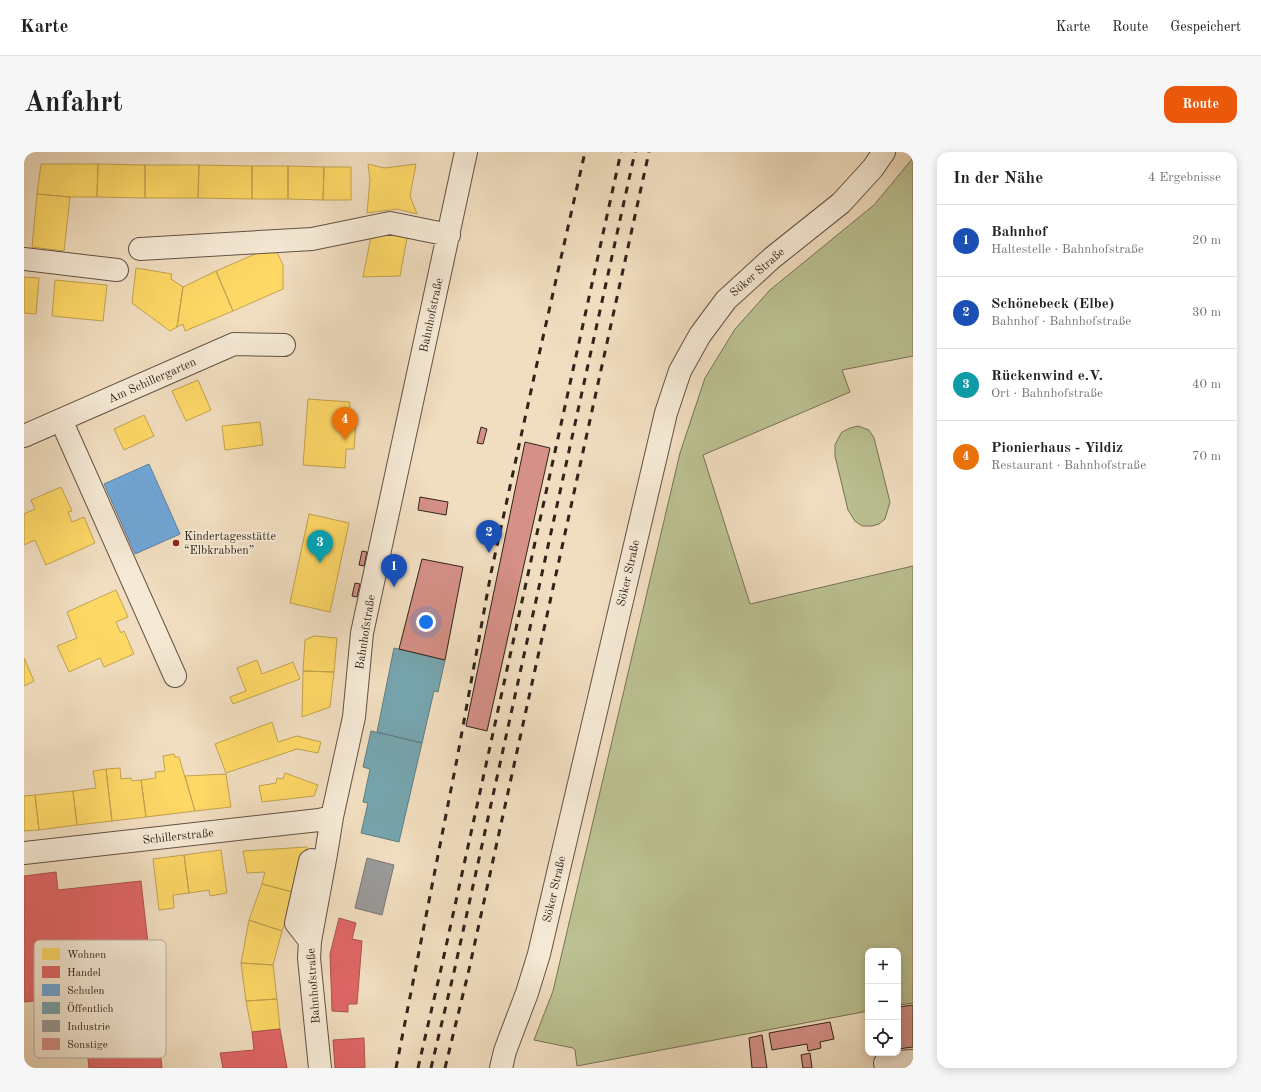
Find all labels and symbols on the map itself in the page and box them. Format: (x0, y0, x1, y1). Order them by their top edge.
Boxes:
street label: Söker Straße (728, 246, 788, 300)
street label: Bahnhofstraße (418, 276, 446, 354)
street label: Am Schillergarten (107, 356, 199, 406)
pin: 4 (332, 407, 358, 440)
pin: 2 (476, 520, 502, 553)
pin: 3 (307, 530, 333, 563)
place label: Kindertagesstätte “Elbkrabben” (184, 531, 277, 557)
marker: Kindertagesstätte “Elbkrabben” (171, 538, 181, 548)
street label: Söker Straße (616, 538, 643, 608)
pin: 1 (381, 554, 407, 587)
street label: Bahnhofstraße (354, 593, 378, 671)
your location (416, 612, 436, 632)
street label: Schillerstraße (142, 827, 215, 847)
street label: Söker Straße (542, 854, 569, 924)
legend (34, 940, 166, 1058)
street label: Bahnhofstraße (305, 947, 323, 1024)
text: Wohnen (67, 950, 106, 961)
text: Handel (67, 968, 101, 979)
text: Schulen (67, 986, 105, 997)
text: Öffentlich (67, 1002, 114, 1015)
text: Industrie (67, 1022, 110, 1033)
text: Sonstige (67, 1040, 108, 1051)

